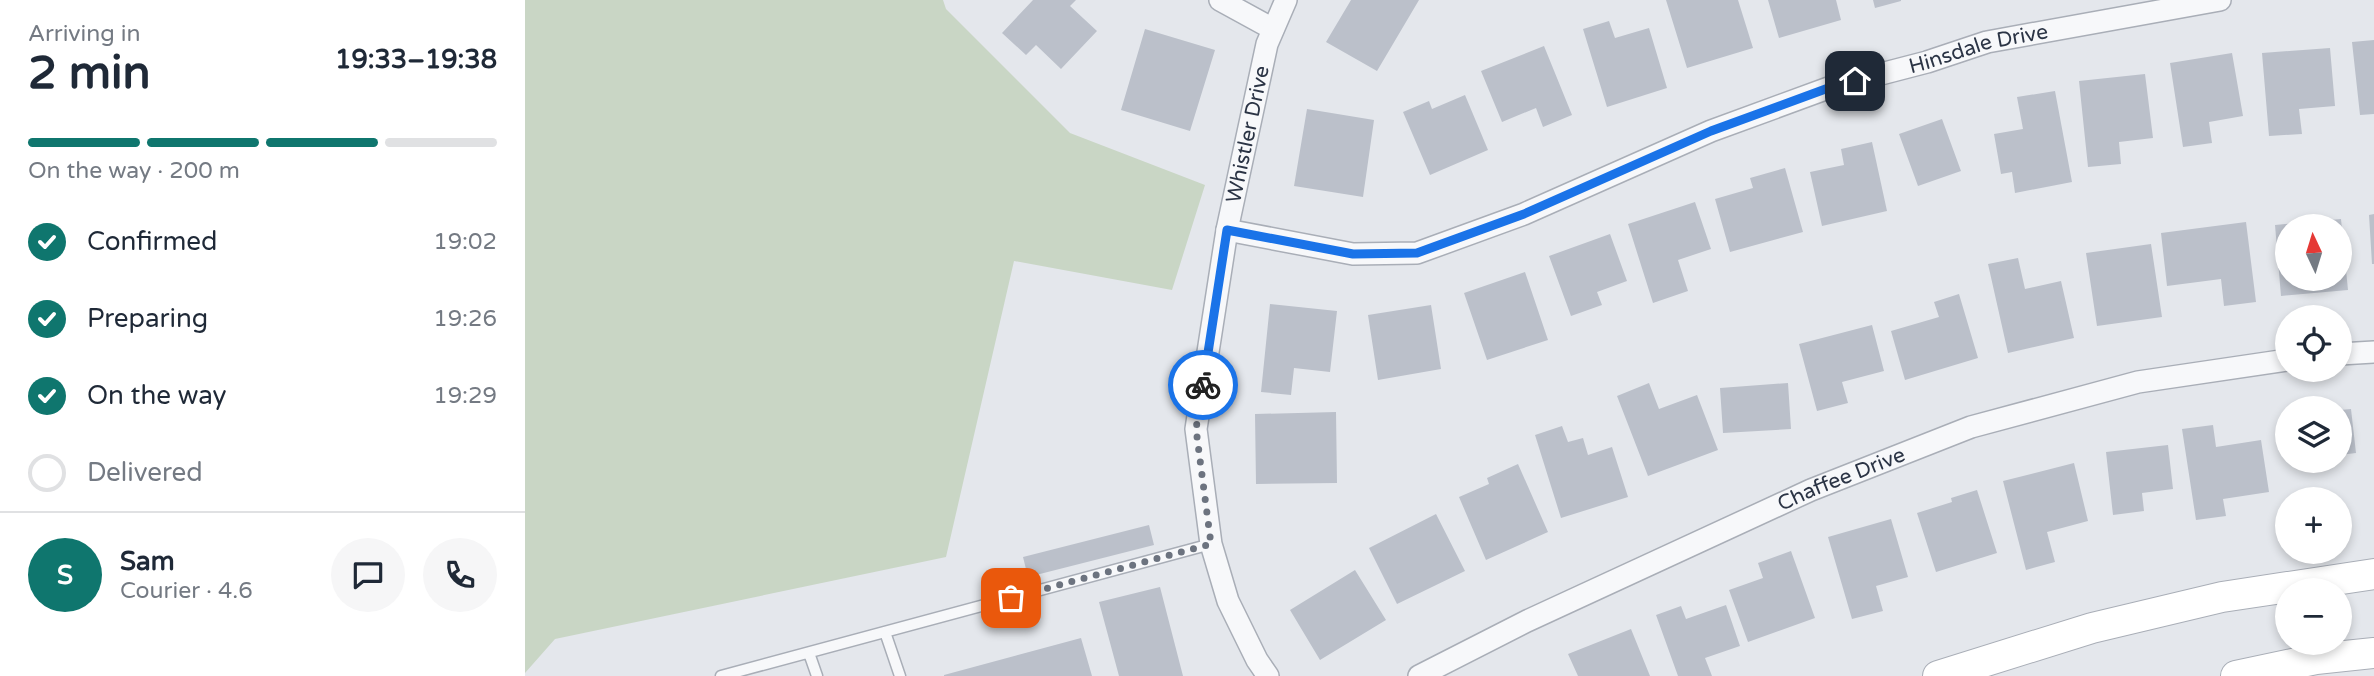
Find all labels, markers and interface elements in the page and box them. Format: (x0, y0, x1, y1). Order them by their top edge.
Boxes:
street label: Hinsdale Drive (1906, 19, 2050, 79)
text: Arriving in (28, 20, 141, 48)
text: 19:33–19:38 (335, 44, 497, 75)
text: 2 min (28, 46, 151, 101)
pin (1825, 51, 1885, 111)
icon: home (1836, 62, 1874, 100)
street label: Whistler Drive (1221, 63, 1275, 205)
text: On the way · 200 m (28, 157, 240, 185)
north arrow (2275, 214, 2352, 290)
map controls (2275, 214, 2352, 655)
icon: check (28, 223, 66, 261)
text: Confirmed (87, 226, 217, 257)
text: 19:02 (433, 228, 497, 256)
icon: check (28, 300, 66, 338)
text: Preparing (87, 303, 208, 334)
text: 19:26 (433, 305, 497, 333)
button: locate (2275, 305, 2352, 382)
courier (1168, 350, 1238, 420)
icon: bike (1184, 366, 1222, 404)
icon: check (28, 377, 66, 415)
text: On the way (87, 380, 227, 411)
text: 19:29 (433, 382, 497, 410)
button: layers (2275, 396, 2352, 473)
street label: Chaffee Drive (1773, 442, 1909, 516)
text: Delivered (87, 457, 203, 488)
button: + (2275, 487, 2352, 564)
button: chat (331, 538, 405, 612)
button: phone (423, 538, 497, 612)
text: Sam (120, 546, 175, 577)
text: S (57, 560, 73, 591)
pin (981, 568, 1041, 628)
text: Courier · 4.6 (120, 577, 253, 605)
button: − (2275, 578, 2352, 655)
icon: bag (992, 579, 1030, 617)

